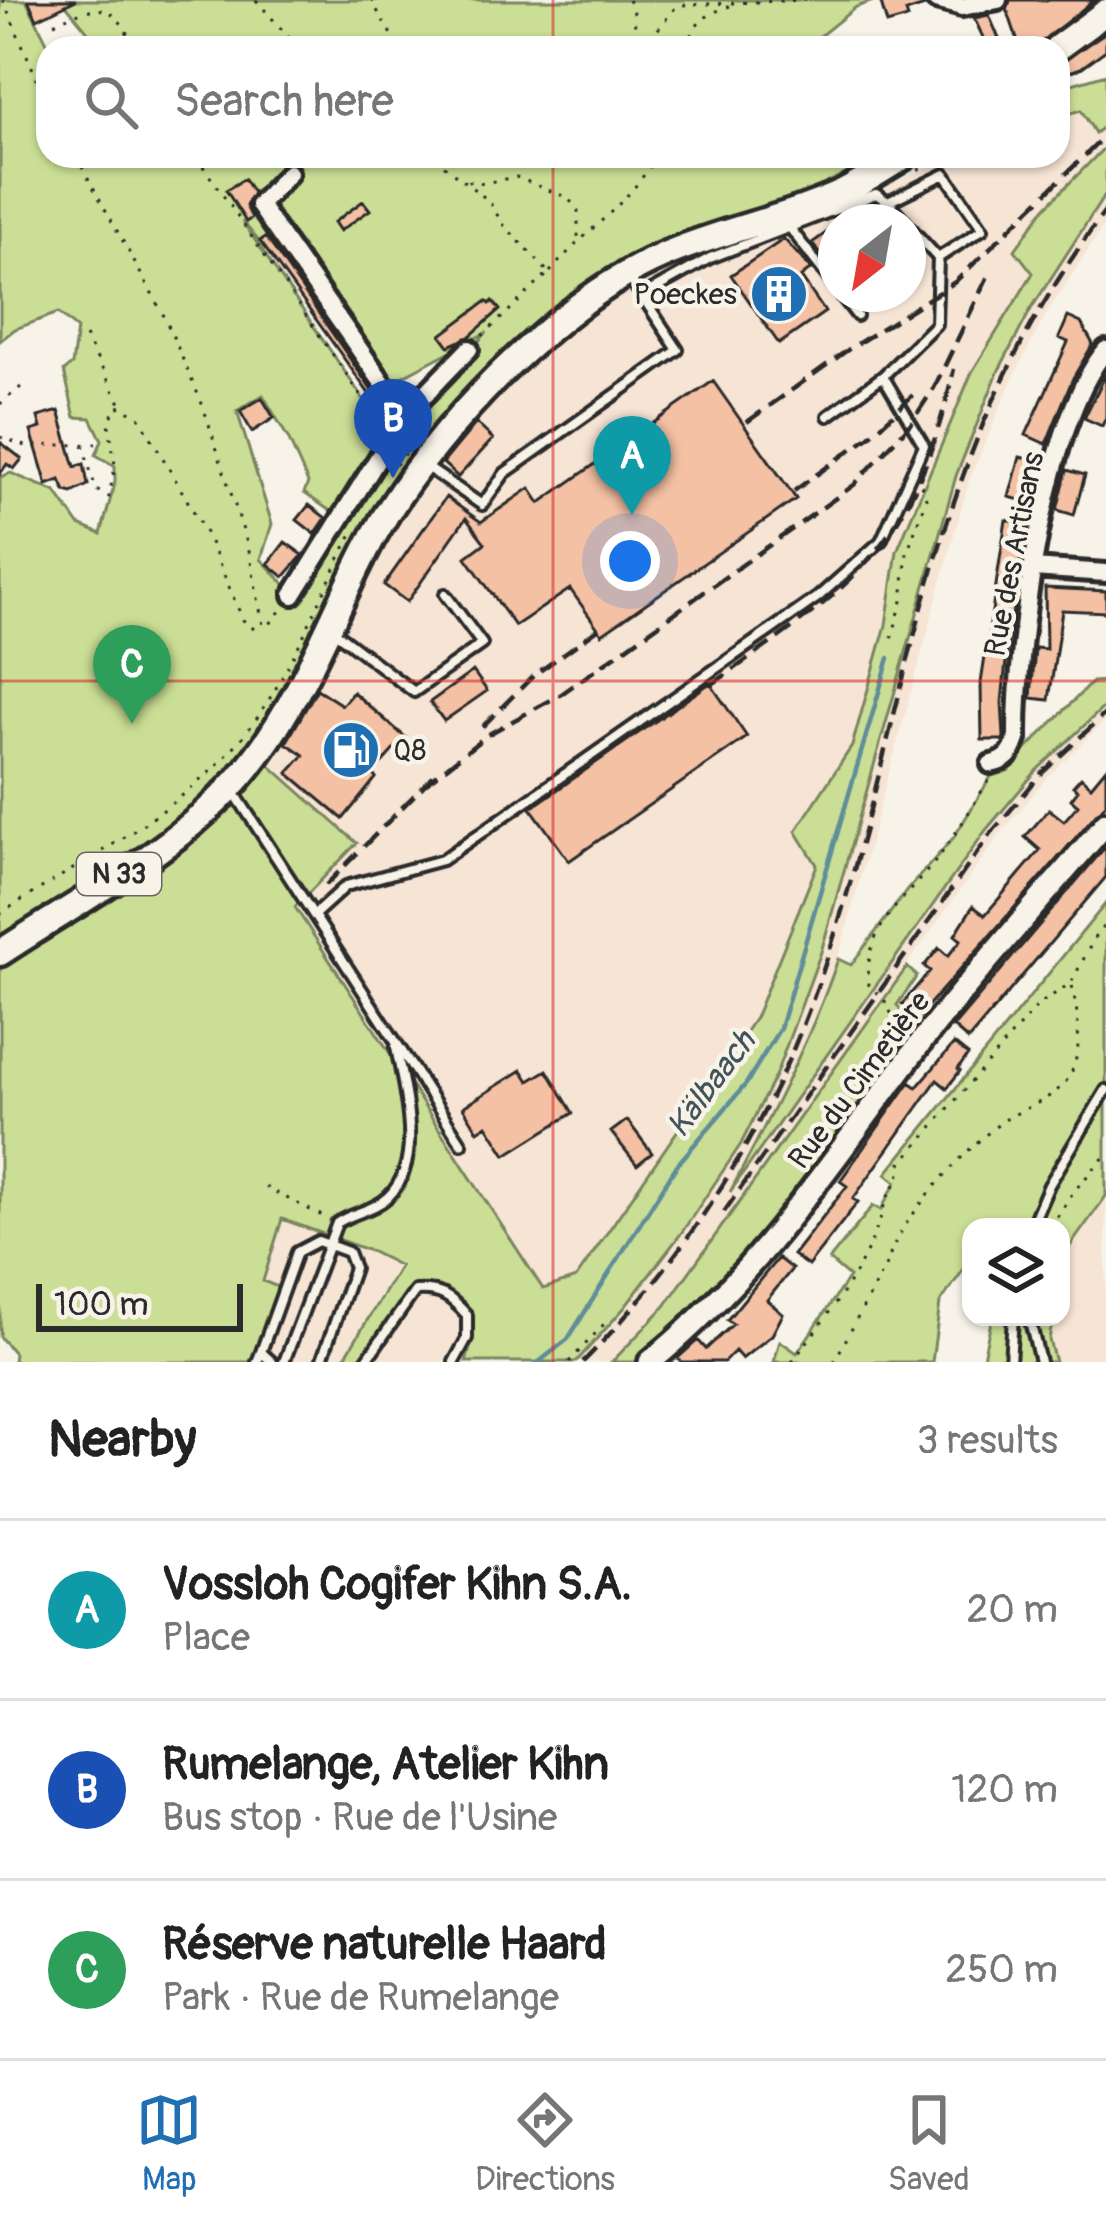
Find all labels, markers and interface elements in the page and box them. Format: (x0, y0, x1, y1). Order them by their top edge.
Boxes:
search box (36, 36, 1070, 168)
icon: search (78, 69, 144, 135)
text: Search here (174, 74, 394, 130)
north arrow (818, 204, 926, 312)
building icon: Poeckes (748, 263, 810, 325)
place label: Poeckes (634, 276, 737, 313)
pin: B (354, 379, 432, 478)
pin: A (593, 416, 671, 515)
street label: Rue des Artisans (977, 449, 1052, 659)
your location (600, 531, 660, 591)
pin: C (93, 625, 171, 724)
fuel station icon: Q8 (320, 719, 382, 781)
place label: Q8 (393, 732, 426, 769)
road number: N 33 (77, 853, 161, 895)
street label: Rue du Cimetière (781, 984, 938, 1176)
water label: Kälbaach (658, 1021, 765, 1145)
map controls (962, 1218, 1070, 1326)
button: layers (962, 1218, 1070, 1326)
scale bar (36, 1278, 243, 1331)
text: 100 m (54, 1284, 148, 1325)
text: Nearby (48, 1408, 196, 1472)
text: 3 results (917, 1416, 1058, 1465)
text: Vossloh Cogifer Kihn S.A. (162, 1557, 632, 1613)
text: A (74, 1585, 100, 1634)
text: 20 m (966, 1585, 1058, 1634)
text: Place (162, 1613, 250, 1662)
text: Rumelange, Atelier Kihn (162, 1737, 609, 1793)
text: B (76, 1765, 98, 1814)
text: 120 m (951, 1765, 1058, 1814)
text: Bus stop · Rue de l'Usine (162, 1793, 557, 1842)
text: Réserve naturelle Haard (162, 1917, 607, 1973)
text: C (75, 1945, 99, 1994)
text: 250 m (945, 1945, 1058, 1994)
text: Park · Rue de Rumelange (162, 1973, 559, 2022)
tab: Map (136, 2087, 202, 2200)
tab: Directions (475, 2087, 615, 2200)
tab: Saved (888, 2087, 970, 2200)

